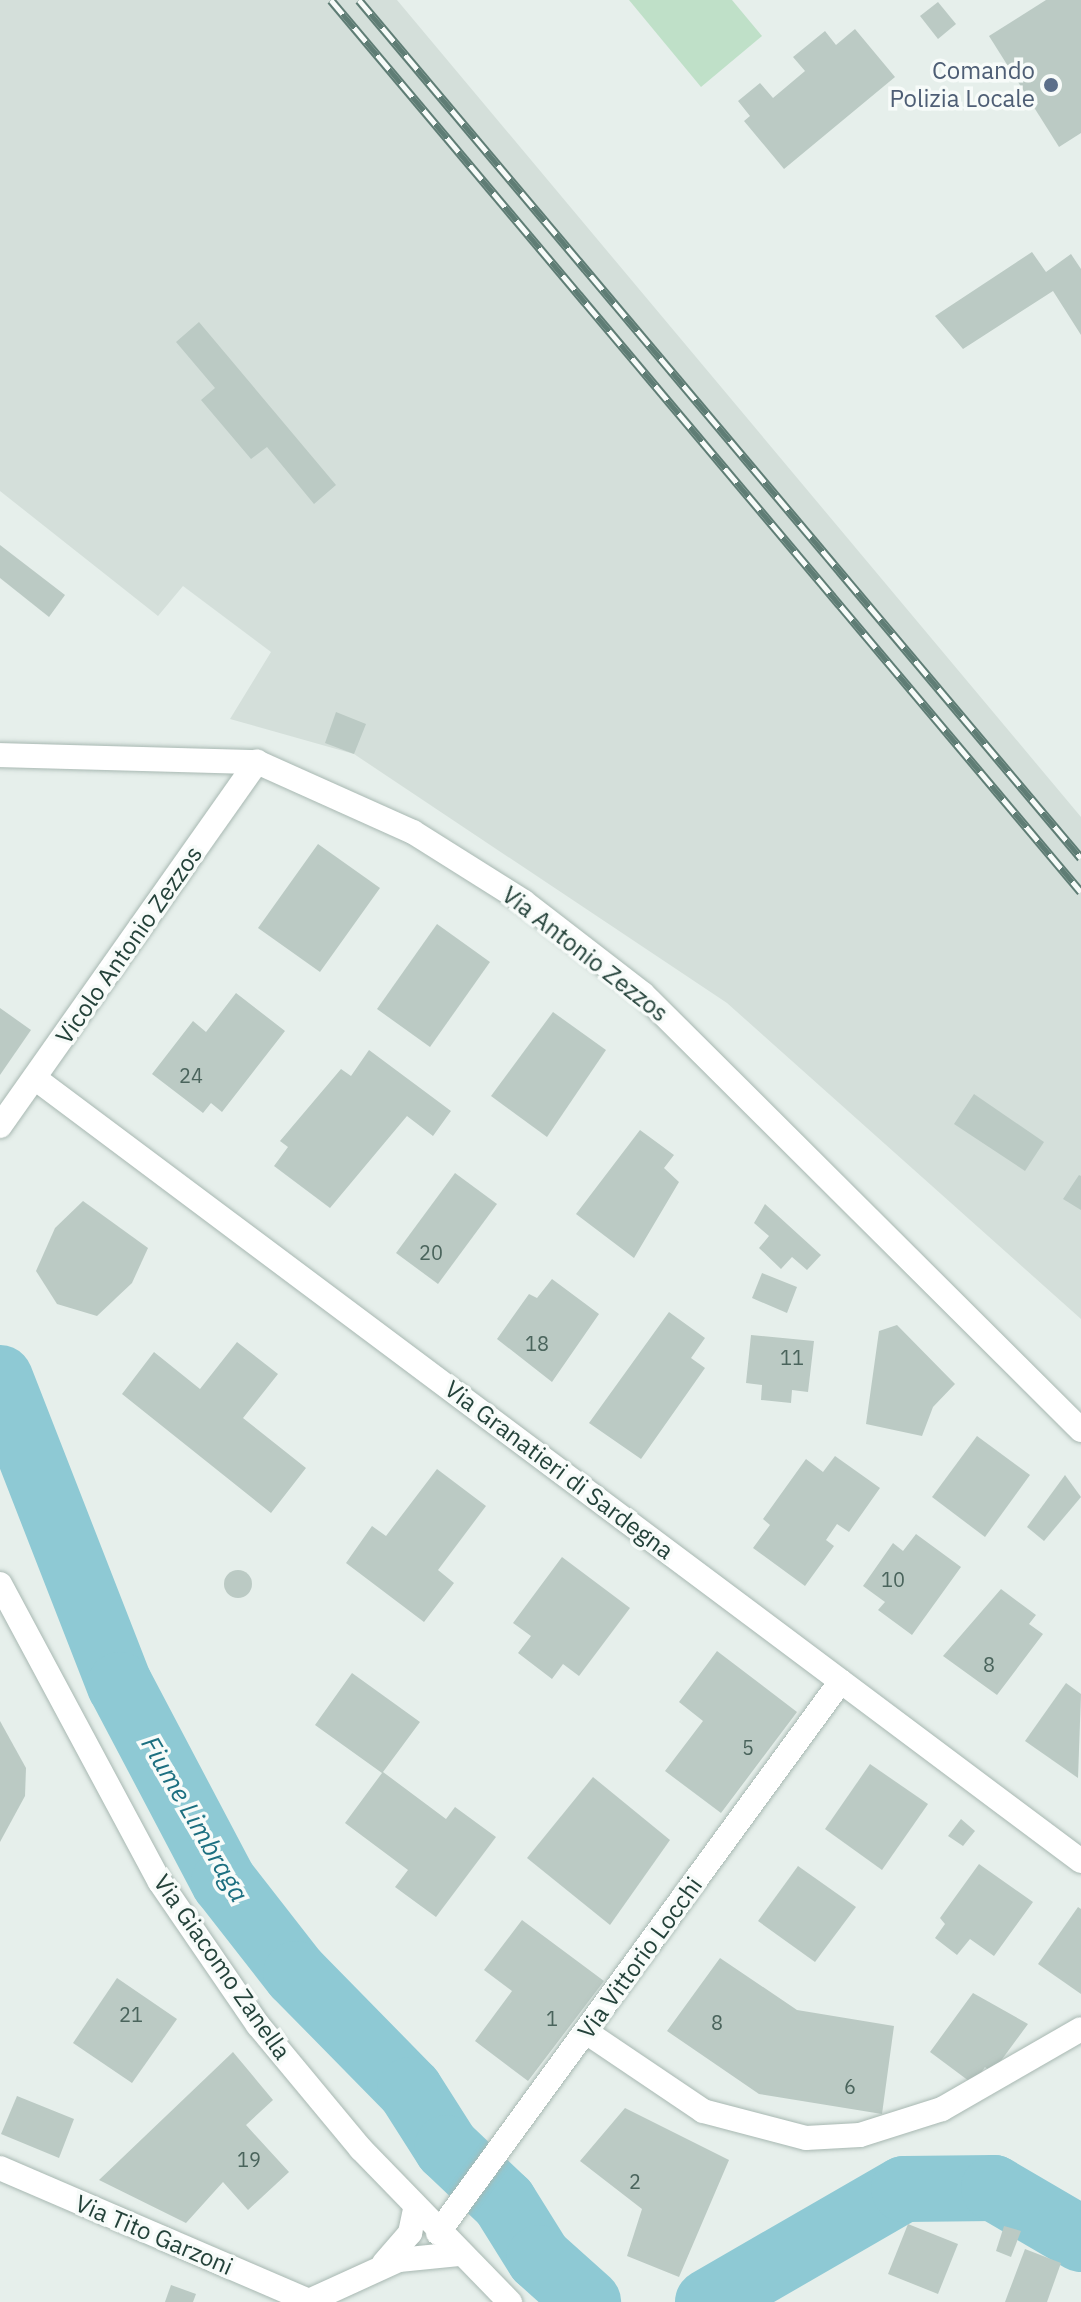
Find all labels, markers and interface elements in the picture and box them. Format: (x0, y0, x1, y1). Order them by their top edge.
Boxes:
place label: Comando Polizia Locale (890, 57, 1035, 113)
marker: Comando Polizia Locale (1042, 76, 1060, 94)
street label: Vicolo Antonio Zezzos (50, 840, 208, 1050)
street label: Via Antonio Zezzos (496, 880, 674, 1028)
house number: 24 (179, 1063, 203, 1087)
house number: 20 (419, 1240, 443, 1264)
house number: 18 (525, 1331, 549, 1355)
house number: 11 (780, 1345, 804, 1369)
street label: Via Granatieri di Sardegna (439, 1375, 679, 1565)
house number: 10 (881, 1567, 905, 1591)
house number: 8 (983, 1652, 995, 1676)
water label: Fiume Limbraga (135, 1731, 255, 1907)
house number: 5 (742, 1735, 754, 1759)
street label: Via Giacomo Zanella (147, 1869, 297, 2065)
street label: Via Vittorio Locchi (572, 1872, 708, 2044)
house number: 21 (119, 2002, 143, 2026)
house number: 1 (546, 2006, 558, 2030)
house number: 8 (711, 2010, 723, 2034)
house number: 6 (844, 2074, 856, 2098)
house number: 19 (237, 2147, 261, 2171)
house number: 2 (629, 2169, 641, 2193)
street label: Via Tito Garzoni (71, 2189, 237, 2281)

